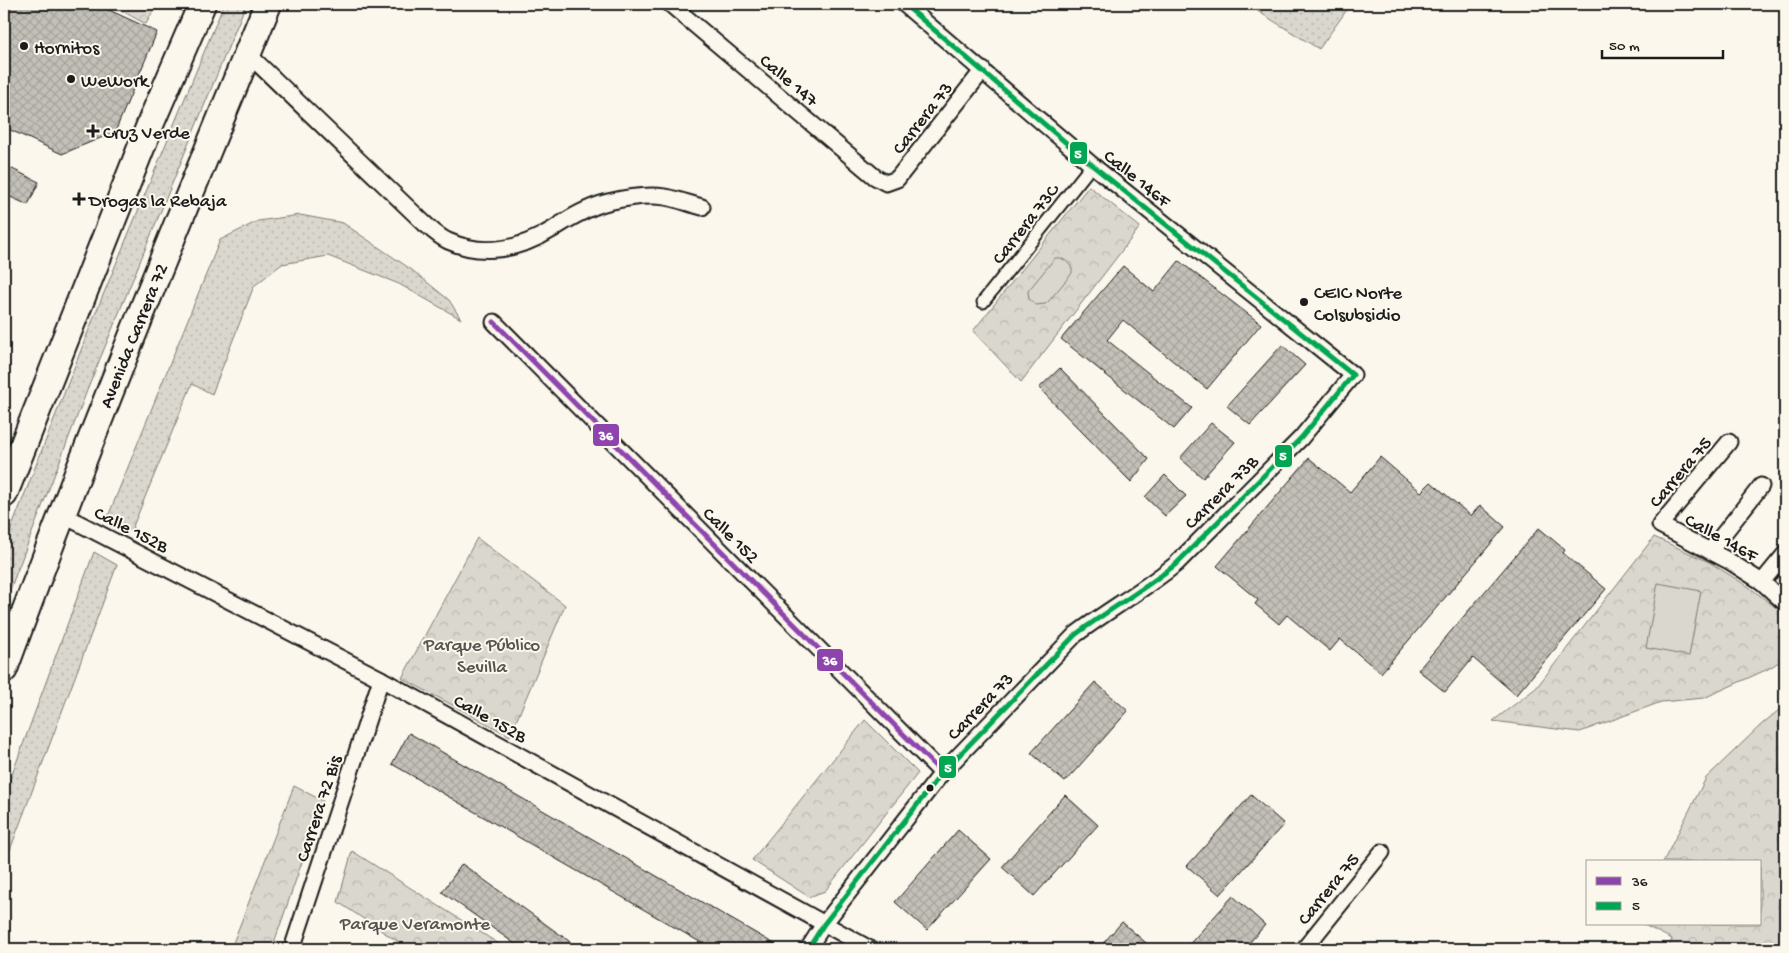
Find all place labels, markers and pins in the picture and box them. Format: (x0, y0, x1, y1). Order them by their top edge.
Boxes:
place label: Hornitos (34, 38, 100, 61)
marker: Hornitos (18, 40, 30, 52)
place label: WeWork (81, 71, 150, 94)
marker: WeWork (65, 73, 77, 85)
place label: Cruz Verde (103, 123, 190, 146)
marker: Cruz Verde (87, 125, 99, 137)
place label: Drogas la Rebaja (87, 191, 228, 214)
marker: Drogas la Rebaja (73, 193, 85, 205)
place label: CEIC Norte Colsubsidio (1314, 283, 1402, 328)
marker: CEIC Norte Colsubsidio (1298, 296, 1310, 308)
unlabelled marker (925, 783, 935, 793)

